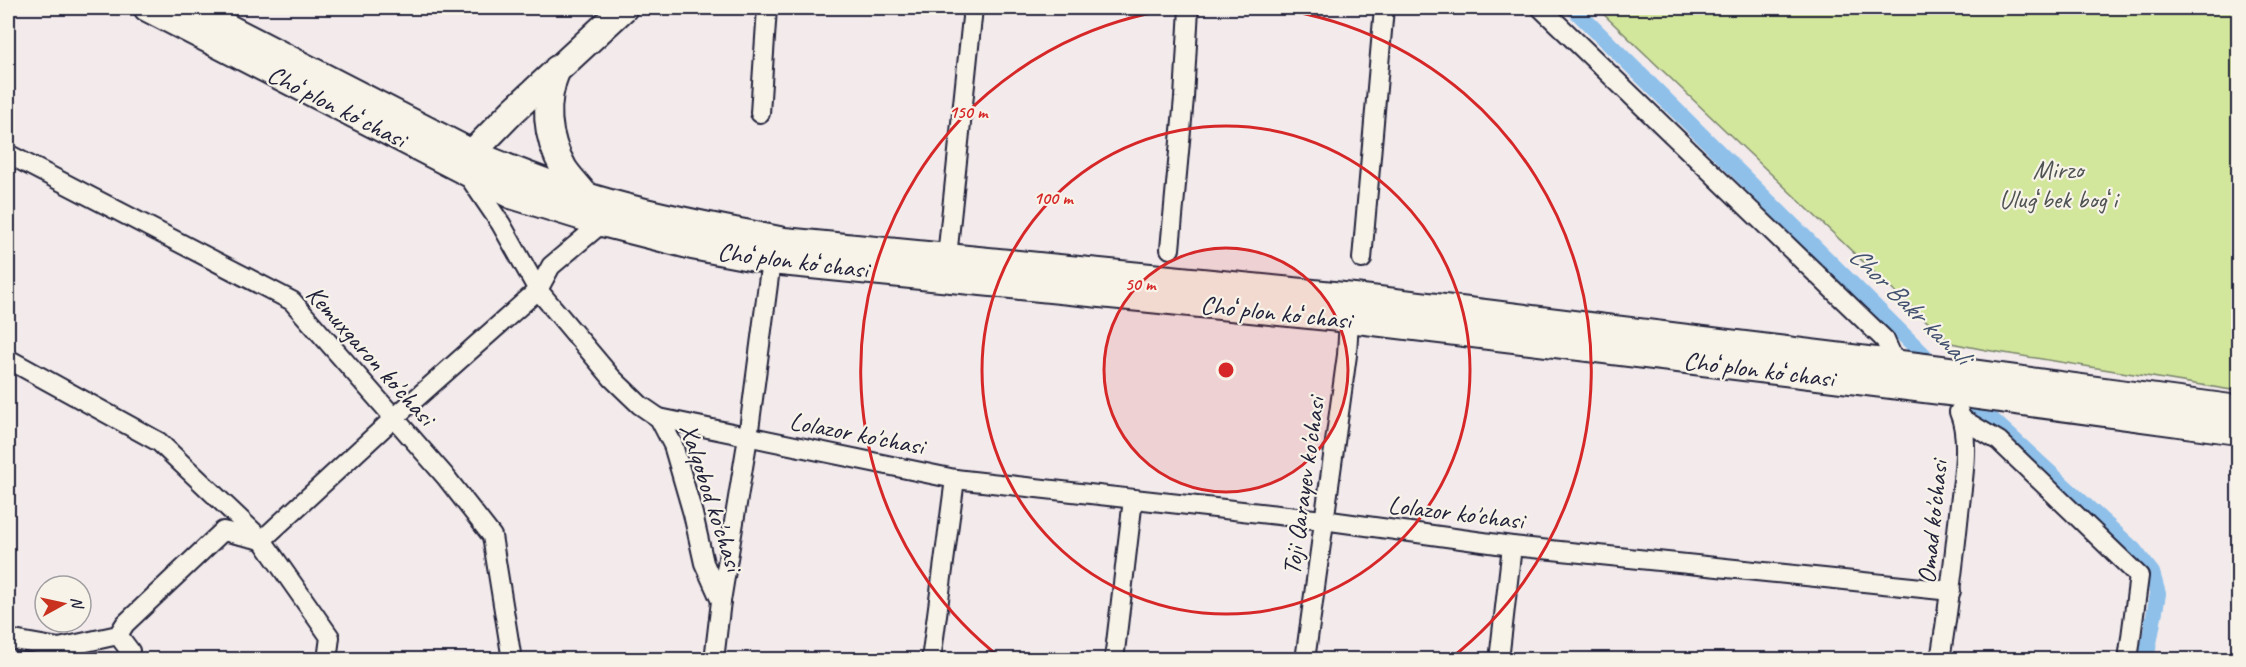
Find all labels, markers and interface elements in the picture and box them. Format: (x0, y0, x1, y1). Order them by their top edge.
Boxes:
street label: Choʻplon koʻchasi (262, 57, 414, 157)
text: 150 m (949, 101, 989, 123)
park label: Mirzo Ulugʻbek bogʻi (1999, 153, 2120, 216)
text: 100 m (1034, 187, 1074, 209)
street label: Choʻplon koʻchasi (716, 235, 873, 286)
water label: Chor Bakr kanali (1842, 238, 1982, 376)
text: 50 m (1125, 273, 1157, 295)
street label: Kemuxgaron ko'chasi (299, 278, 444, 435)
street label: Choʻplon koʻchasi (1199, 288, 1356, 337)
street label: Choʻplon koʻchasi (1682, 344, 1839, 395)
centre of rings (1216, 360, 1236, 380)
street label: Toji Qarayev ko'chasi (1275, 392, 1333, 577)
street label: Lolazor ko'chasi (787, 404, 930, 463)
street label: Xalqobod ko'chasi (672, 419, 752, 578)
street label: Omad ko'chasi (1910, 456, 1956, 585)
street label: Lolazor ko'chasi (1386, 488, 1529, 538)
north arrow (33, 574, 93, 634)
text: N (66, 596, 88, 611)

